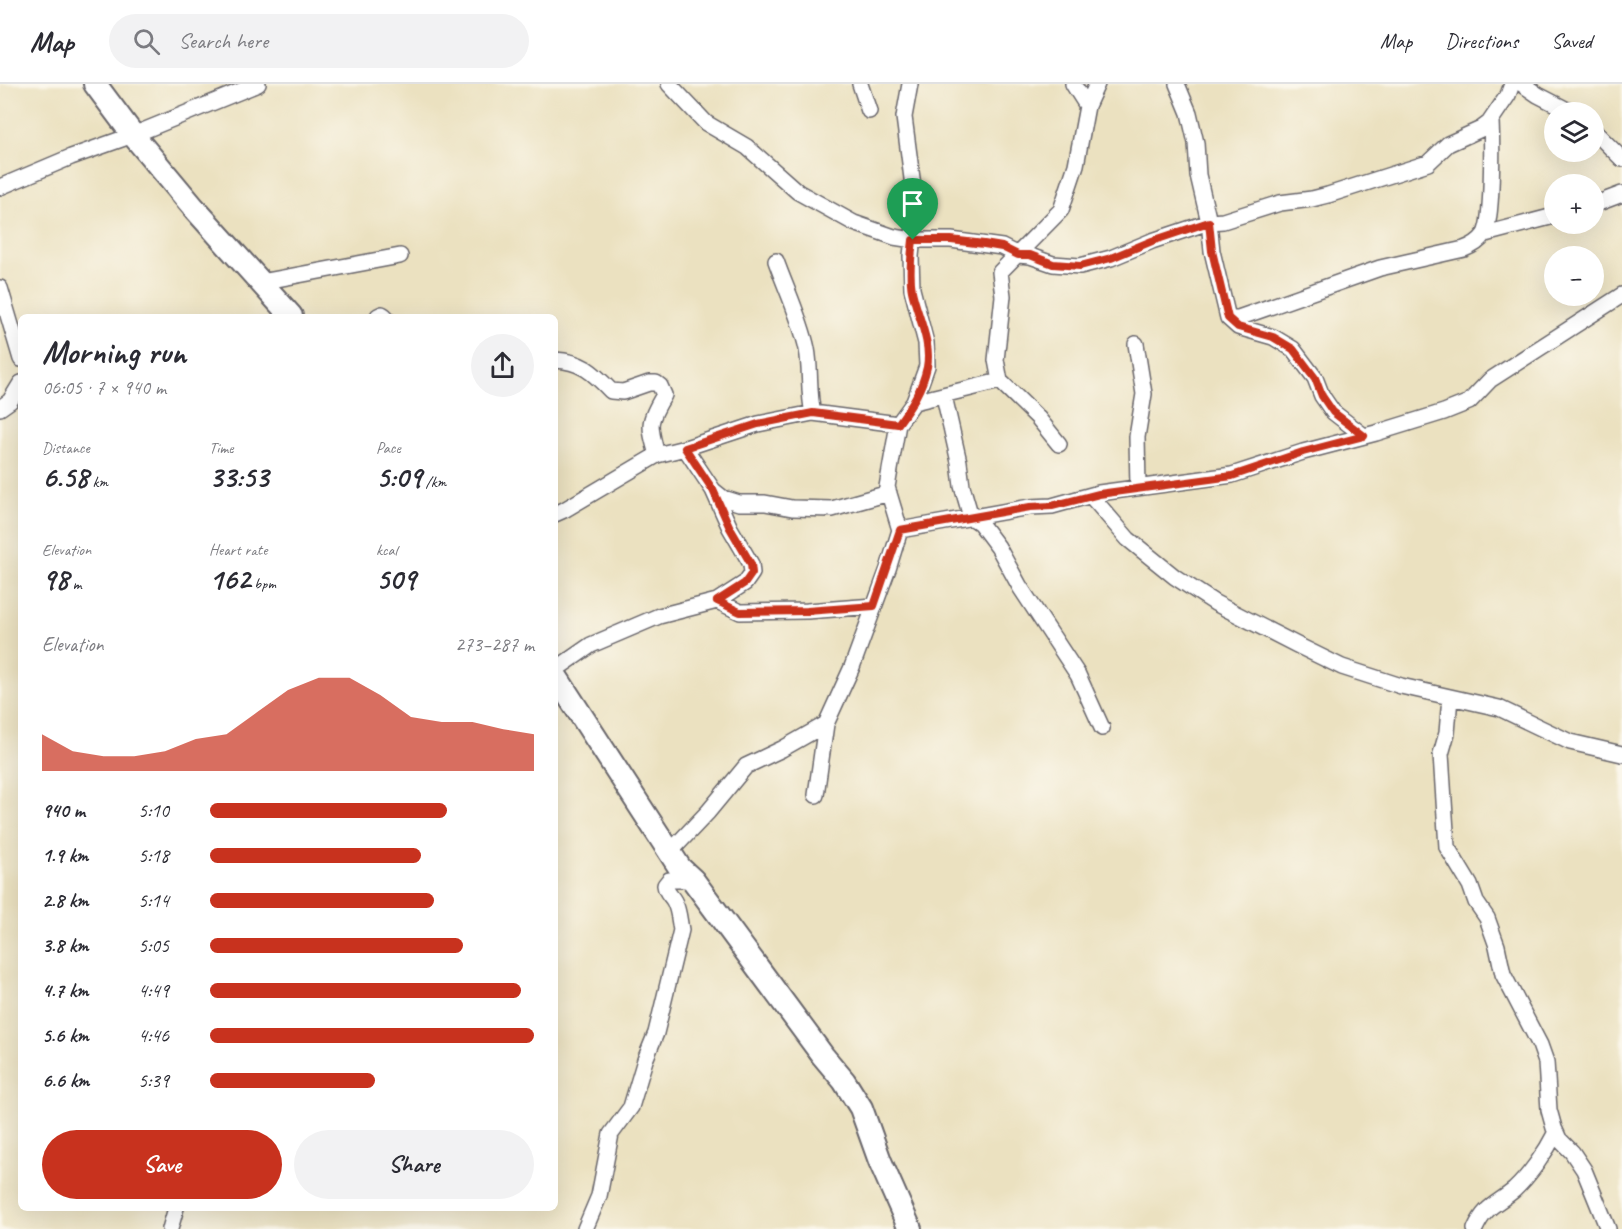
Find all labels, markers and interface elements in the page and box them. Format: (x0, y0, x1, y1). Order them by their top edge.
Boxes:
search box (109, 14, 529, 68)
text: Map (30, 24, 73, 59)
icon: search (130, 25, 163, 58)
text: Search here (178, 27, 268, 55)
text: Map (1380, 28, 1412, 54)
text: Directions (1445, 28, 1518, 54)
text: Saved (1551, 28, 1592, 54)
map controls (1544, 102, 1604, 306)
button: layers (1544, 102, 1604, 162)
button: + (1544, 174, 1604, 234)
pin (887, 178, 938, 240)
icon: arrive (896, 187, 929, 220)
button: − (1544, 246, 1604, 306)
text: Morning run (42, 331, 186, 373)
button: share (471, 334, 534, 397)
text: 06:05 · 7 × 940 m (42, 375, 166, 400)
text: Distance (42, 438, 90, 458)
text: Time (209, 438, 233, 458)
text: Pace (376, 438, 401, 458)
text: 6.58 (42, 458, 89, 496)
text: 33:53 (209, 458, 268, 496)
text: 5:09 (376, 458, 422, 496)
text: km (89, 472, 108, 492)
text: /km (422, 472, 446, 492)
text: Elevation (42, 540, 91, 560)
text: Heart rate (209, 540, 267, 560)
text: kcal (376, 540, 397, 560)
text: 98 (42, 560, 69, 598)
text: 162 (209, 560, 250, 598)
text: 509 (376, 560, 416, 598)
text: m (69, 574, 81, 594)
text: bpm (250, 574, 276, 594)
text: Elevation (42, 632, 104, 657)
text: 273–287 m (455, 632, 534, 657)
text: 940 m (42, 798, 85, 823)
text: 5:10 (138, 798, 169, 823)
text: 1.9 km (42, 843, 88, 868)
text: 5:18 (138, 843, 169, 868)
text: 2.8 km (42, 888, 89, 913)
text: 5:14 (138, 888, 169, 913)
text: 3.8 km (42, 933, 89, 958)
text: 5:05 (138, 933, 169, 958)
text: 4.7 km (42, 978, 88, 1003)
text: 4:49 (138, 978, 169, 1003)
text: 5.6 km (42, 1023, 89, 1048)
text: 4:46 (138, 1023, 169, 1048)
text: 6.6 km (42, 1068, 89, 1093)
text: 5:39 (138, 1068, 169, 1093)
button: Save (42, 1130, 282, 1199)
button: Share (294, 1130, 534, 1199)

